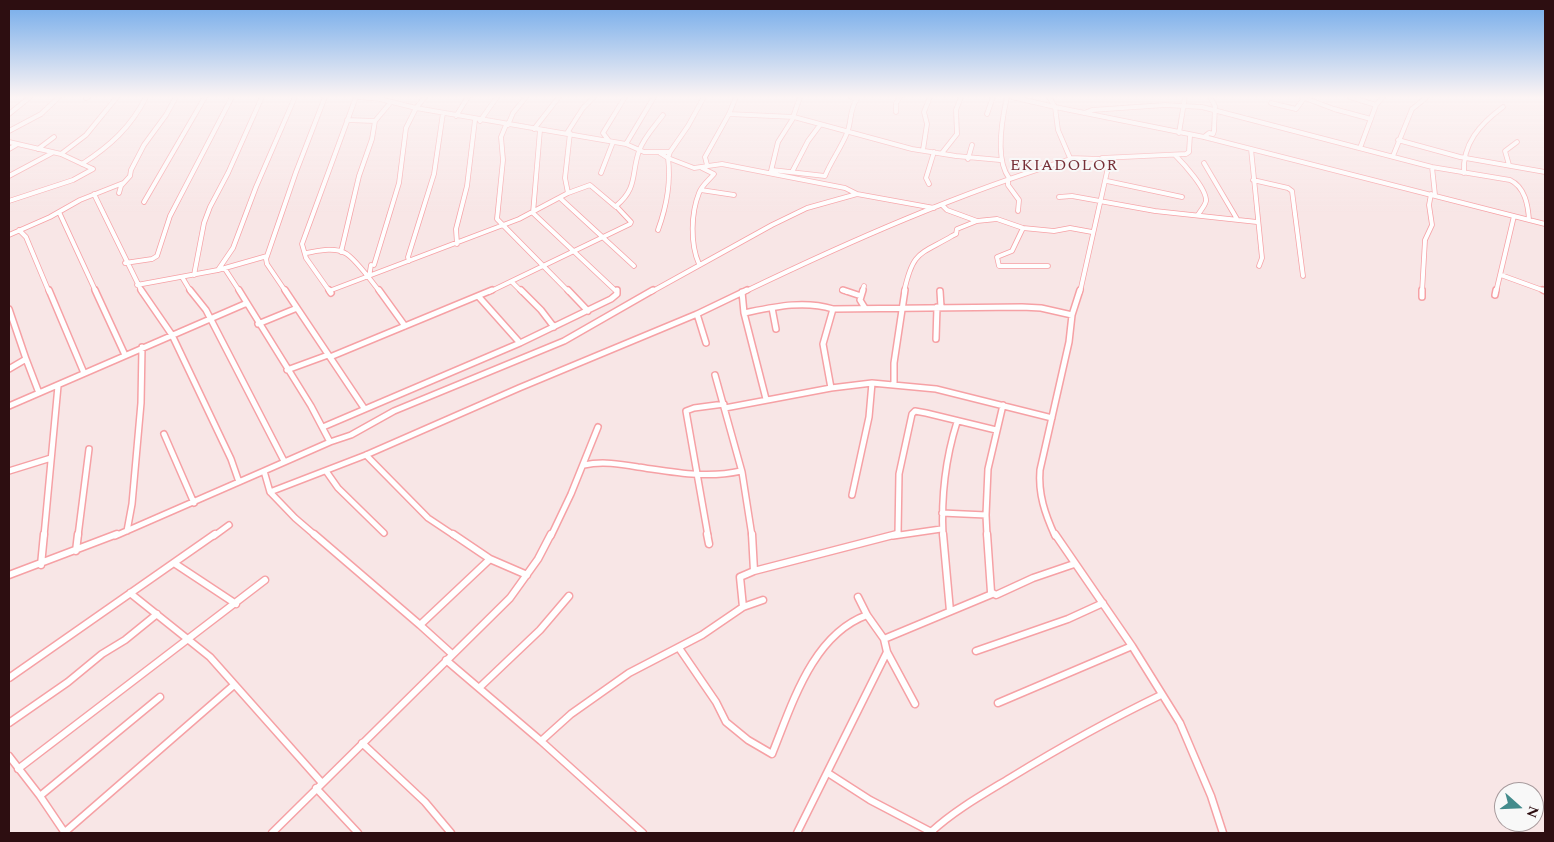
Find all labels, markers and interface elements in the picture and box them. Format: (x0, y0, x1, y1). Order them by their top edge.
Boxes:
district label: EKIADOLOR (1009, 157, 1119, 177)
north arrow (1494, 782, 1544, 832)
text: N (1521, 803, 1544, 821)

